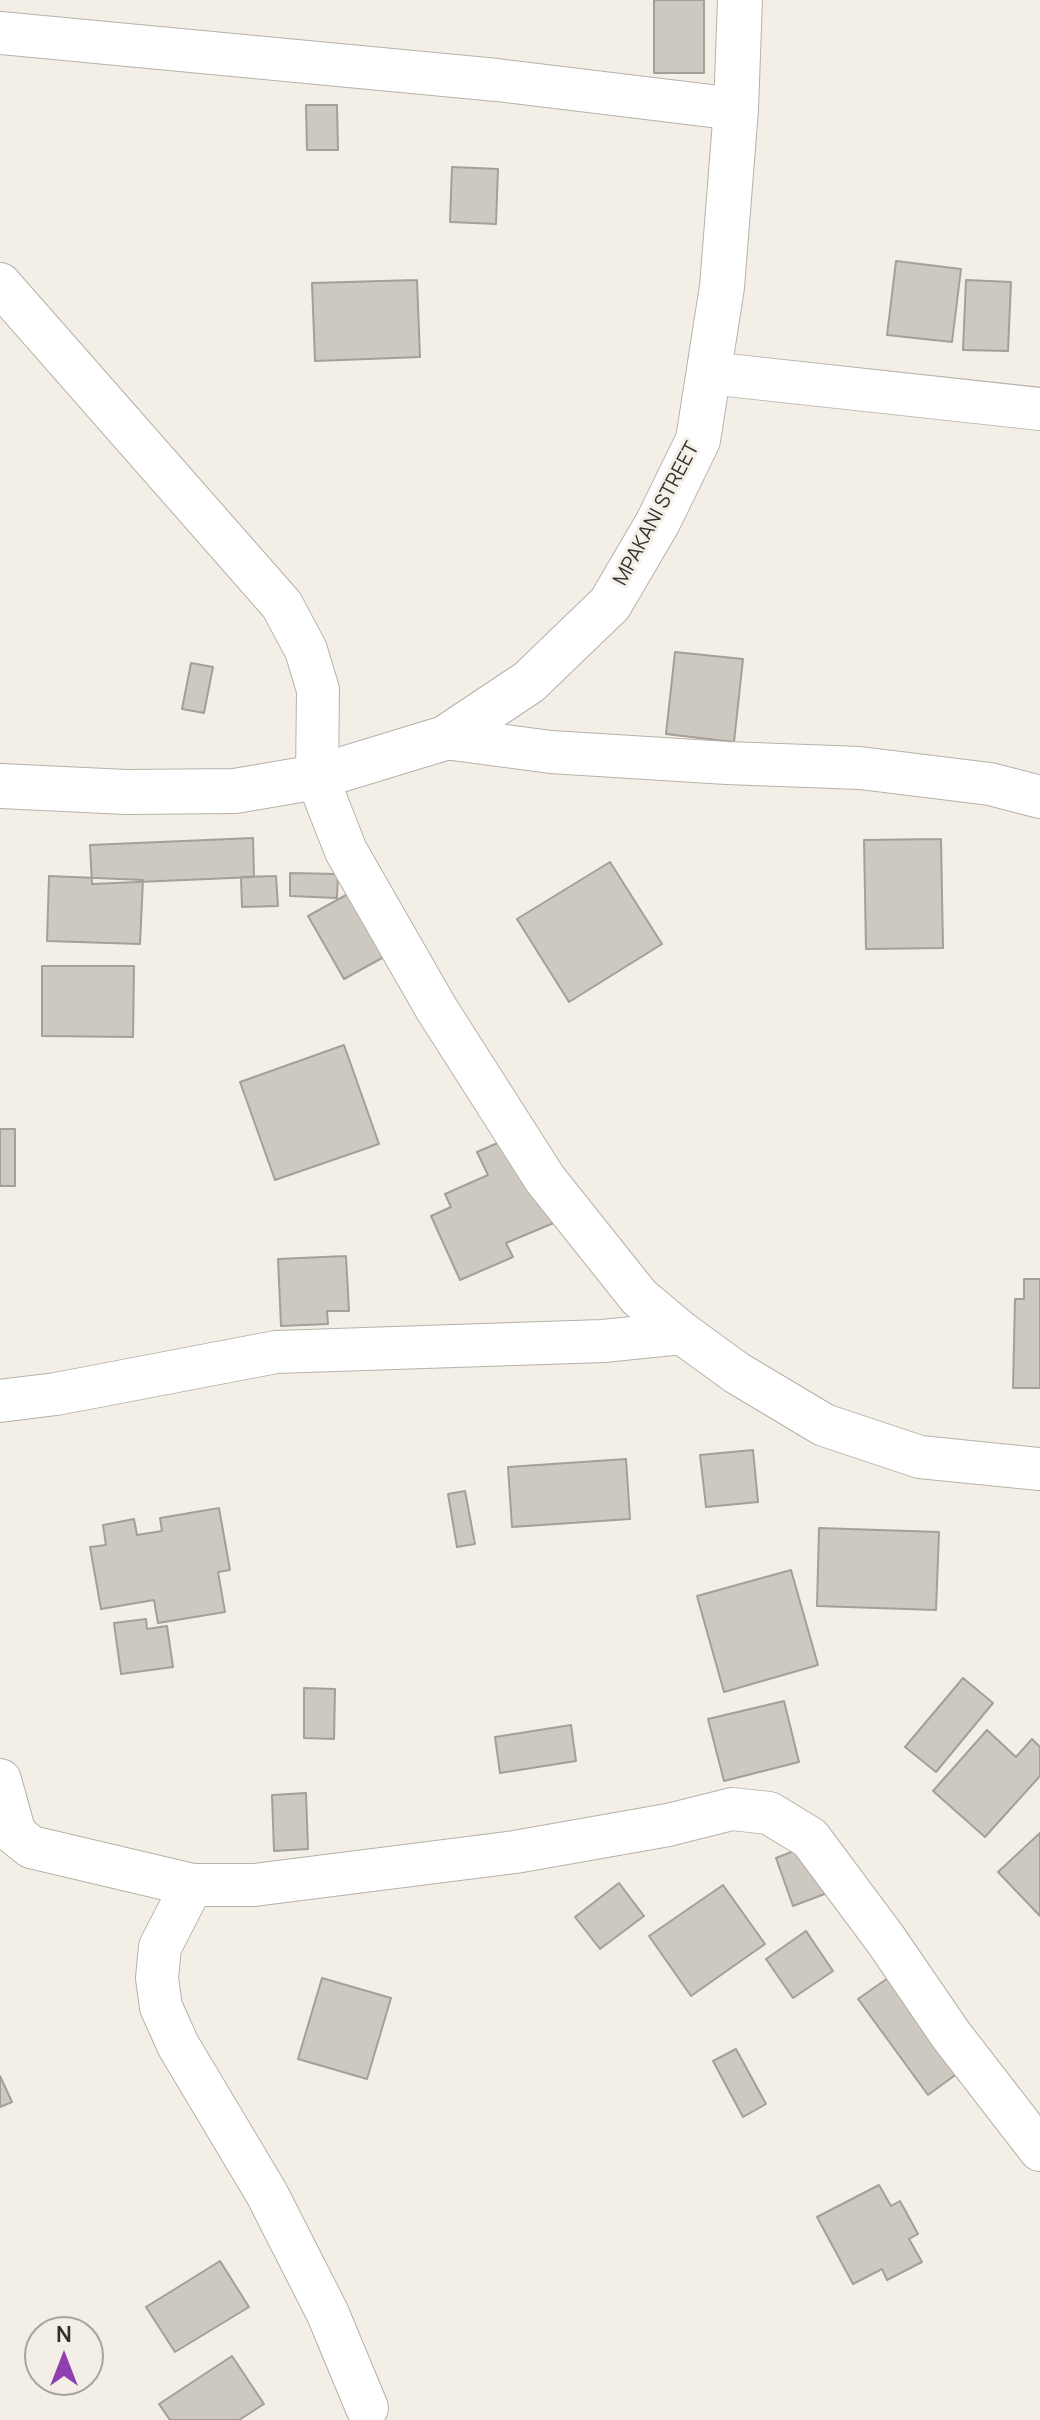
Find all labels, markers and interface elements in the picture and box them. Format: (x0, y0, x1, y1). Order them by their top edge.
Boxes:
street label: MPAKANI STREET (609, 438, 705, 590)
north arrow (24, 2316, 104, 2396)
text: N (56, 2319, 72, 2349)

